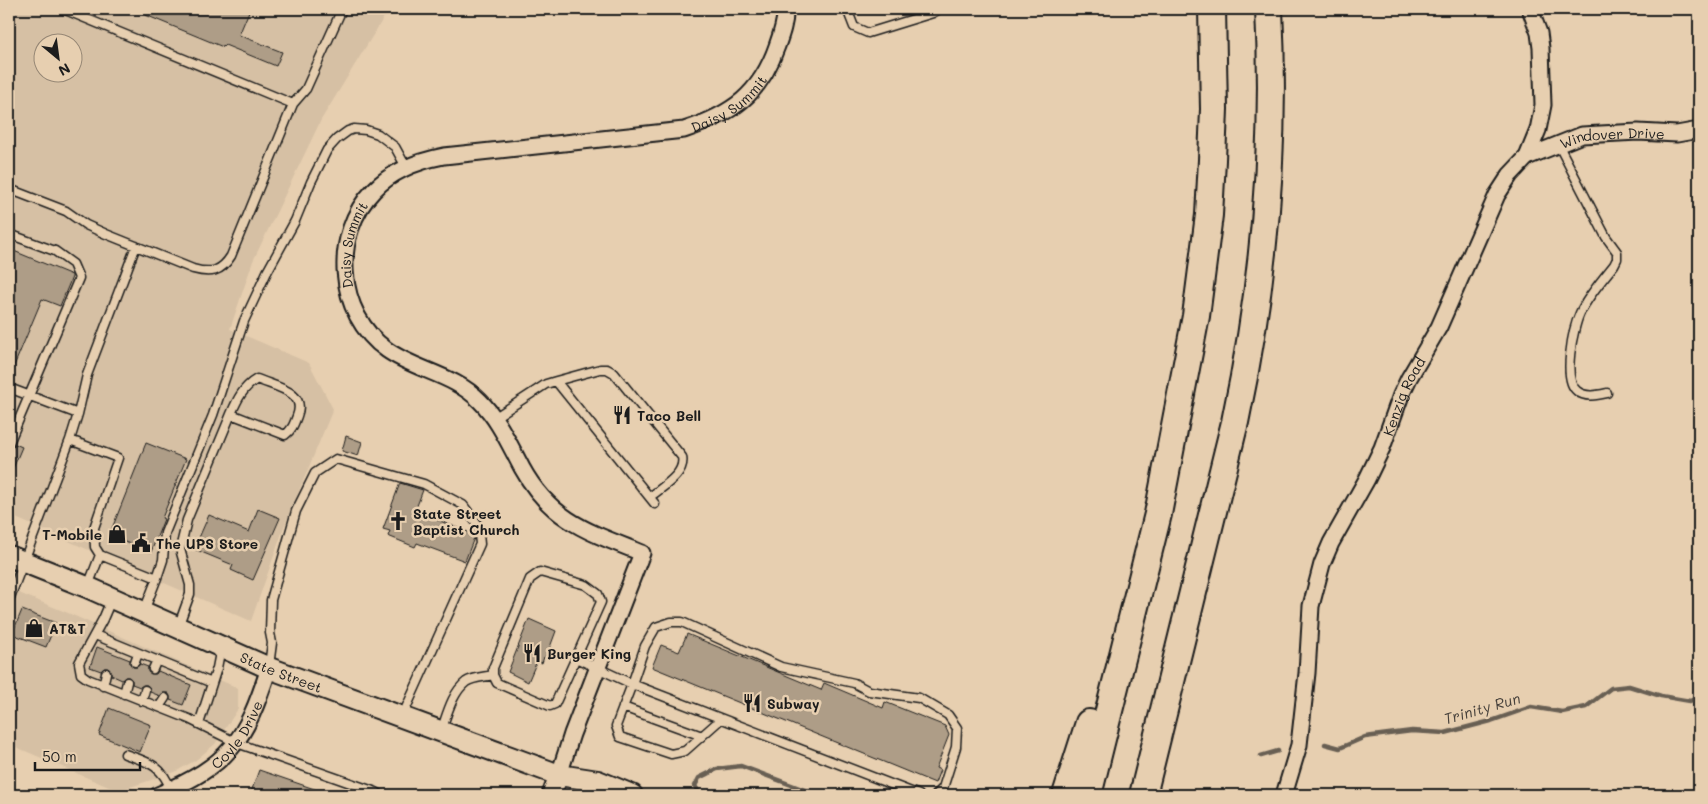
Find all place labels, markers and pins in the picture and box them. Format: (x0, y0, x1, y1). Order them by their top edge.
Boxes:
restaurant icon: Taco Bell (611, 404, 633, 426)
place label: Taco Bell (637, 406, 701, 425)
place label: State Street Baptist Church (413, 504, 519, 539)
church icon: State Street Baptist Church (387, 510, 409, 532)
shop icon: T-Mobile (106, 523, 128, 545)
place label: T-Mobile (42, 525, 102, 544)
public building icon: The UPS Store (130, 532, 152, 554)
place label: The UPS Store (156, 534, 258, 553)
shop icon: AT&T (23, 617, 45, 639)
place label: AT&T (49, 619, 86, 638)
restaurant icon: Burger King (521, 642, 543, 664)
place label: Burger King (547, 644, 631, 663)
restaurant icon: Subway (741, 692, 763, 714)
place label: Subway (767, 694, 820, 713)

